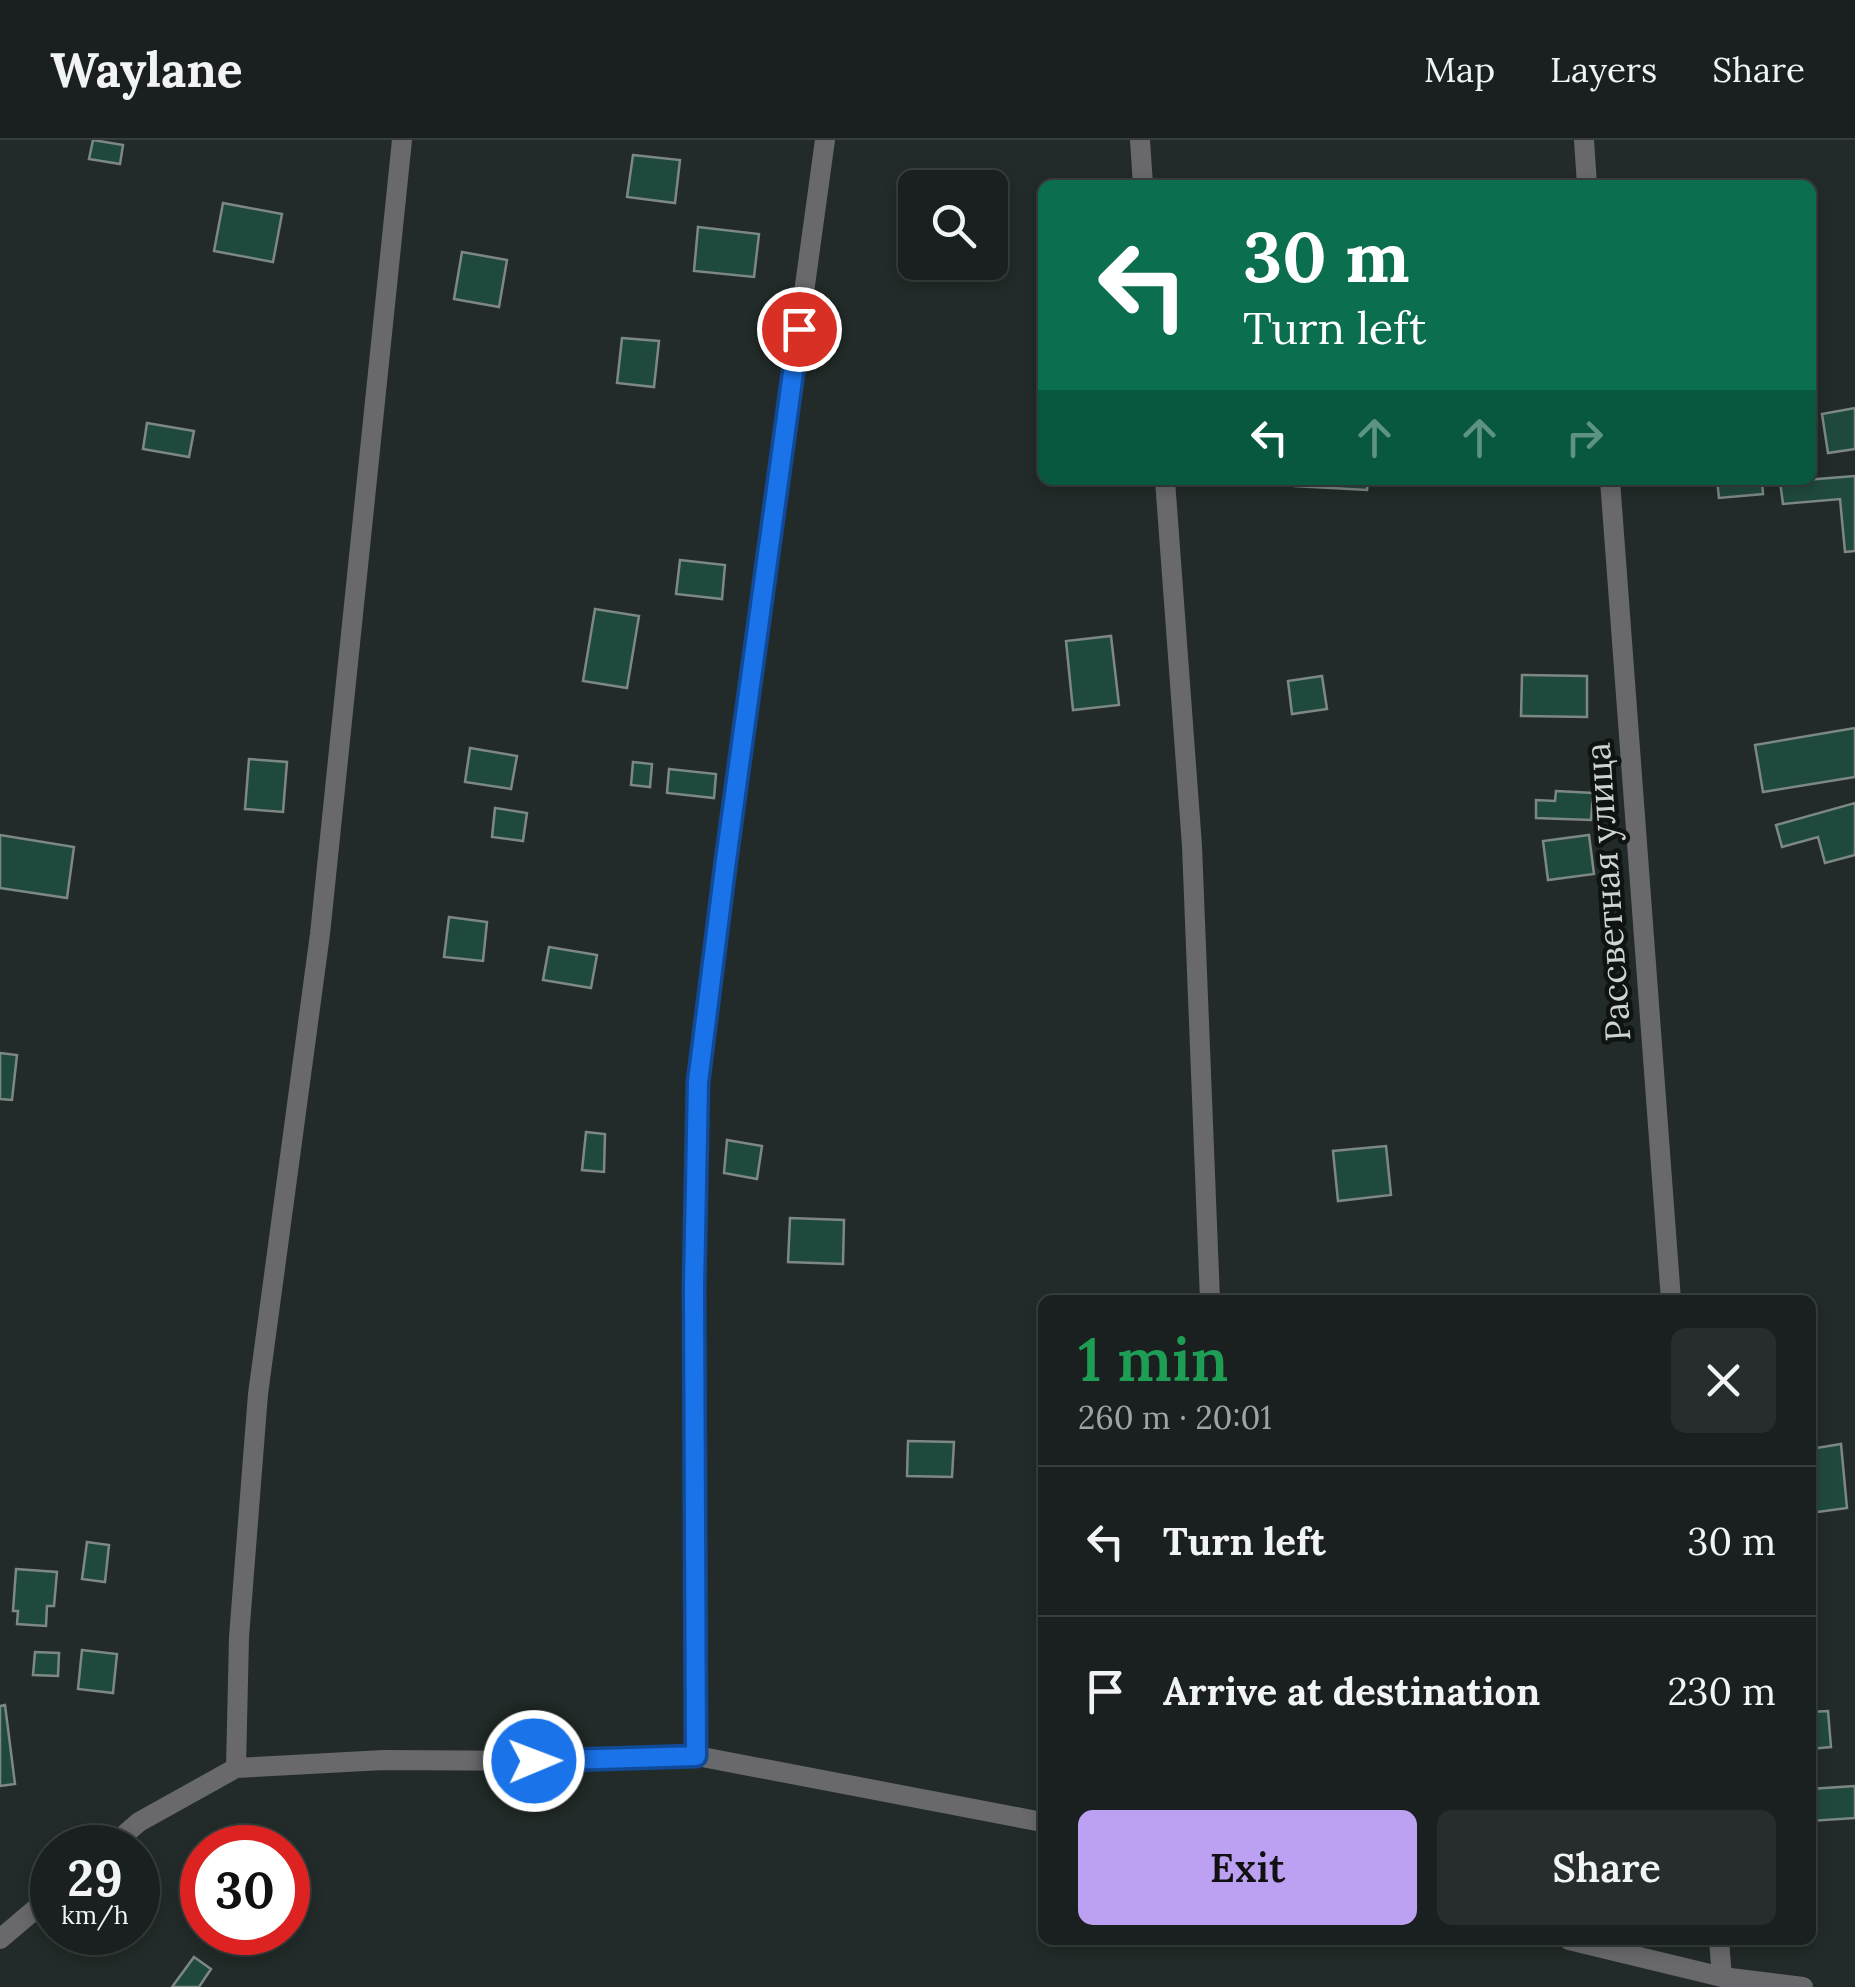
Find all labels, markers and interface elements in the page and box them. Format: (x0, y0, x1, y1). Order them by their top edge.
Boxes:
text: Waylane (50, 39, 243, 100)
text: Map (1424, 47, 1495, 92)
text: Layers (1550, 47, 1657, 92)
text: Share (1712, 47, 1805, 92)
map controls (898, 170, 1008, 280)
button: search (898, 170, 1008, 280)
text: 30 m (1243, 212, 1410, 301)
icon: left (1078, 220, 1208, 350)
pin (757, 287, 842, 372)
text: Turn left (1243, 299, 1426, 356)
icon: arrive (772, 302, 827, 357)
icon: left (1242, 410, 1297, 465)
icon: ahead (1347, 410, 1402, 465)
icon: ahead (1452, 410, 1507, 465)
icon: right (1557, 410, 1612, 465)
street label: Рассветная улица (1575, 741, 1640, 1043)
text: 1 min (1078, 1321, 1228, 1397)
button: close (1671, 1328, 1776, 1433)
text: 260 m · 20:01 (1078, 1397, 1272, 1438)
icon: left (1078, 1514, 1133, 1569)
text: Turn left (1163, 1517, 1326, 1565)
text: 30 m (1687, 1517, 1776, 1565)
icon: arrive (1078, 1664, 1133, 1719)
text: Arrive at destination (1163, 1667, 1540, 1715)
text: 230 m (1667, 1667, 1776, 1715)
position arrow (482, 1709, 586, 1813)
button: Exit (1078, 1810, 1417, 1925)
button: Share (1437, 1810, 1776, 1925)
speed limit sign: 30 (180, 1825, 310, 1955)
text: 29 (67, 1846, 123, 1910)
text: km/h (61, 1899, 129, 1931)

